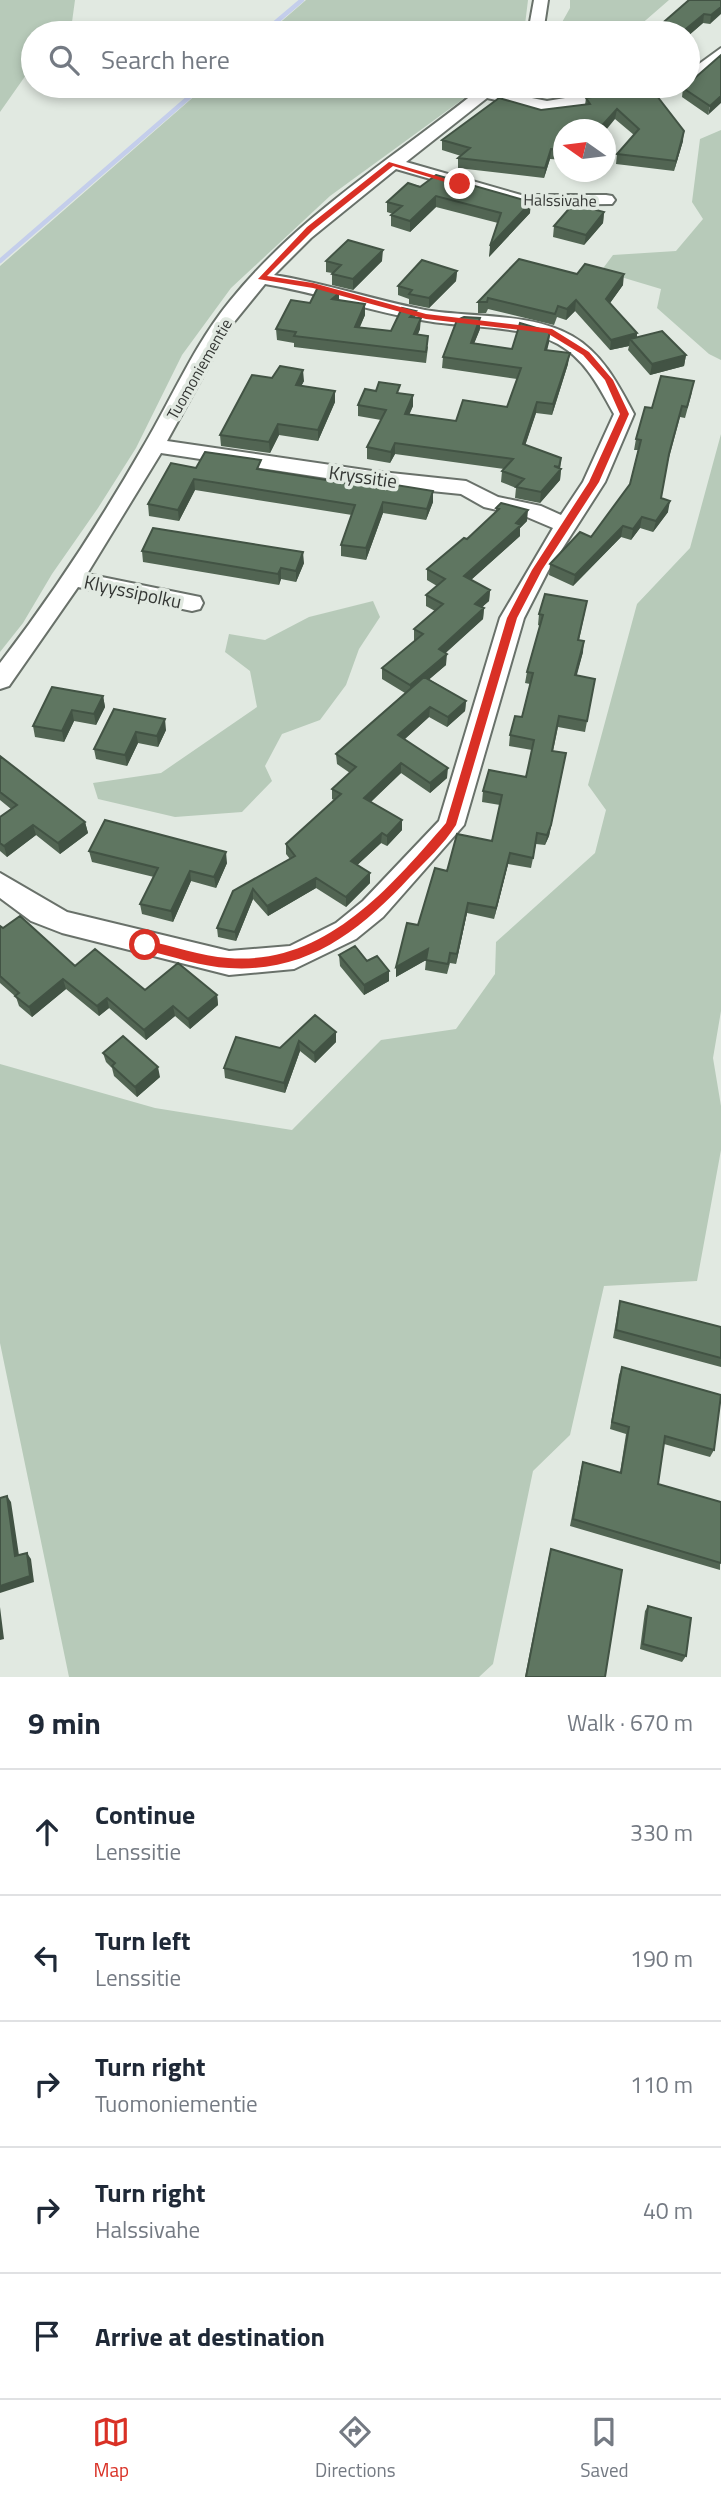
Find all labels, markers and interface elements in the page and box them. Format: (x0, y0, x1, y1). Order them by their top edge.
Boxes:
search box (21, 21, 700, 98)
text: Search here (101, 40, 230, 79)
icon: search (45, 41, 83, 79)
north arrow (553, 119, 616, 182)
route end (444, 168, 475, 199)
street label: Halssivahe (523, 187, 597, 213)
street label: Tuomoniementie (160, 314, 238, 424)
street label: Kryssitie (327, 457, 399, 495)
street label: Klyyssipolku (82, 567, 184, 615)
route start (129, 929, 160, 960)
text: 9 min (28, 1700, 101, 1746)
text: Walk · 670 m (567, 1705, 693, 1740)
text: Continue (95, 1795, 195, 1834)
icon: ahead (28, 1813, 66, 1851)
text: 330 m (630, 1815, 693, 1850)
text: Lenssitie (95, 1834, 181, 1869)
text: Turn left (95, 1921, 190, 1960)
icon: left (28, 1939, 66, 1977)
text: 190 m (630, 1941, 693, 1976)
text: Lenssitie (95, 1960, 181, 1995)
text: Turn right (95, 2047, 206, 2086)
icon: right (28, 2065, 66, 2103)
text: 110 m (630, 2067, 693, 2102)
text: Tuomoniementie (95, 2086, 258, 2121)
text: Turn right (95, 2173, 206, 2212)
icon: right (28, 2191, 66, 2229)
text: 40 m (643, 2193, 693, 2228)
text: Halssivahe (95, 2212, 200, 2247)
icon: arrive (28, 2317, 66, 2355)
text: Arrive at destination (95, 2317, 325, 2356)
tab: Map (92, 2413, 130, 2484)
tab: Directions (315, 2413, 396, 2484)
tab: Saved (580, 2413, 629, 2484)

